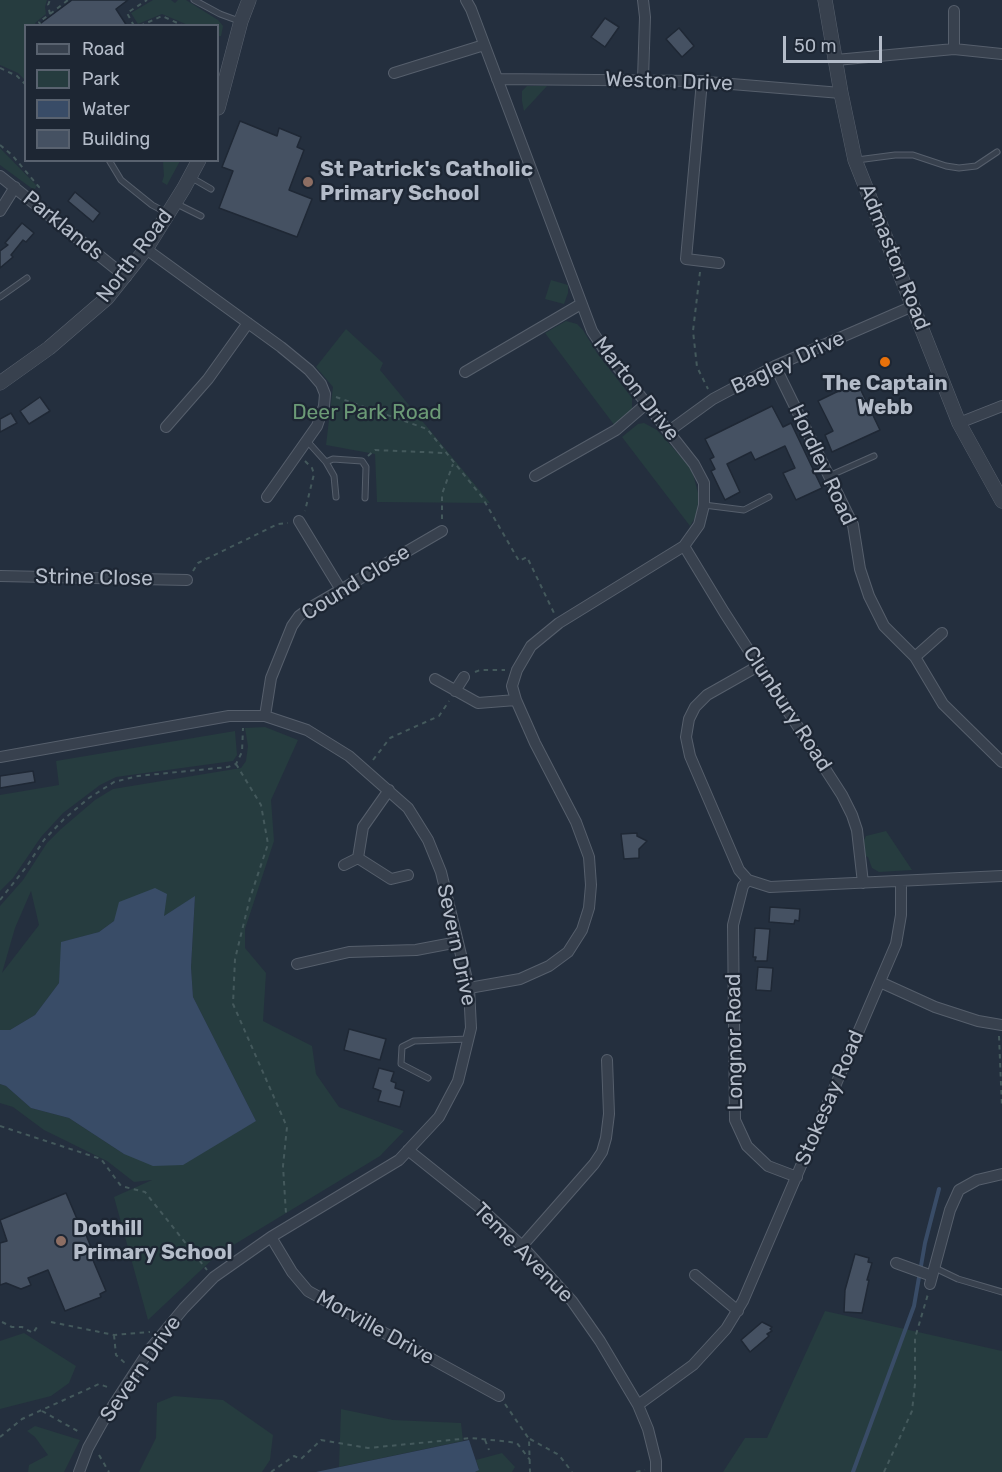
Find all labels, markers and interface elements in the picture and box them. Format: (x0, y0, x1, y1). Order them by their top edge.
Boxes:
legend (24, 24, 219, 162)
scale bar (786, 24, 885, 62)
text: 50 m (794, 35, 837, 57)
text: Road (82, 38, 125, 60)
street label: Weston Drive (605, 67, 733, 97)
text: Park (82, 68, 119, 90)
text: Water (82, 98, 130, 120)
text: Building (82, 128, 150, 150)
place label: St Patrick's Catholic Primary School (320, 157, 533, 207)
marker: St Patrick's Catholic Primary School (301, 175, 315, 189)
street label: Admaston Road (853, 180, 935, 334)
street label: Parklands (18, 186, 108, 266)
street label: North Road (92, 204, 178, 308)
street label: Bagley Drive (727, 326, 849, 400)
street label: Marton Drive (588, 332, 684, 446)
marker: The Captain Webb (878, 355, 892, 369)
place label: The Captain Webb (822, 371, 948, 421)
park label: Deer Park Road (292, 400, 442, 426)
street label: Hordley Road (783, 401, 861, 529)
street label: Cound Close (297, 540, 415, 626)
street label: Strine Close (35, 564, 153, 592)
street label: Clunbury Road (737, 642, 837, 776)
street label: Severn Drive (431, 882, 481, 1008)
street label: Longnor Road (721, 973, 749, 1111)
street label: Stokesay Road (790, 1027, 870, 1169)
street label: Teme Avenue (468, 1198, 578, 1308)
place label: Dothill Primary School (73, 1216, 233, 1266)
marker: Dothill Primary School (54, 1234, 68, 1248)
street label: Morville Drive (312, 1285, 438, 1371)
street label: Severn Drive (95, 1311, 187, 1427)

